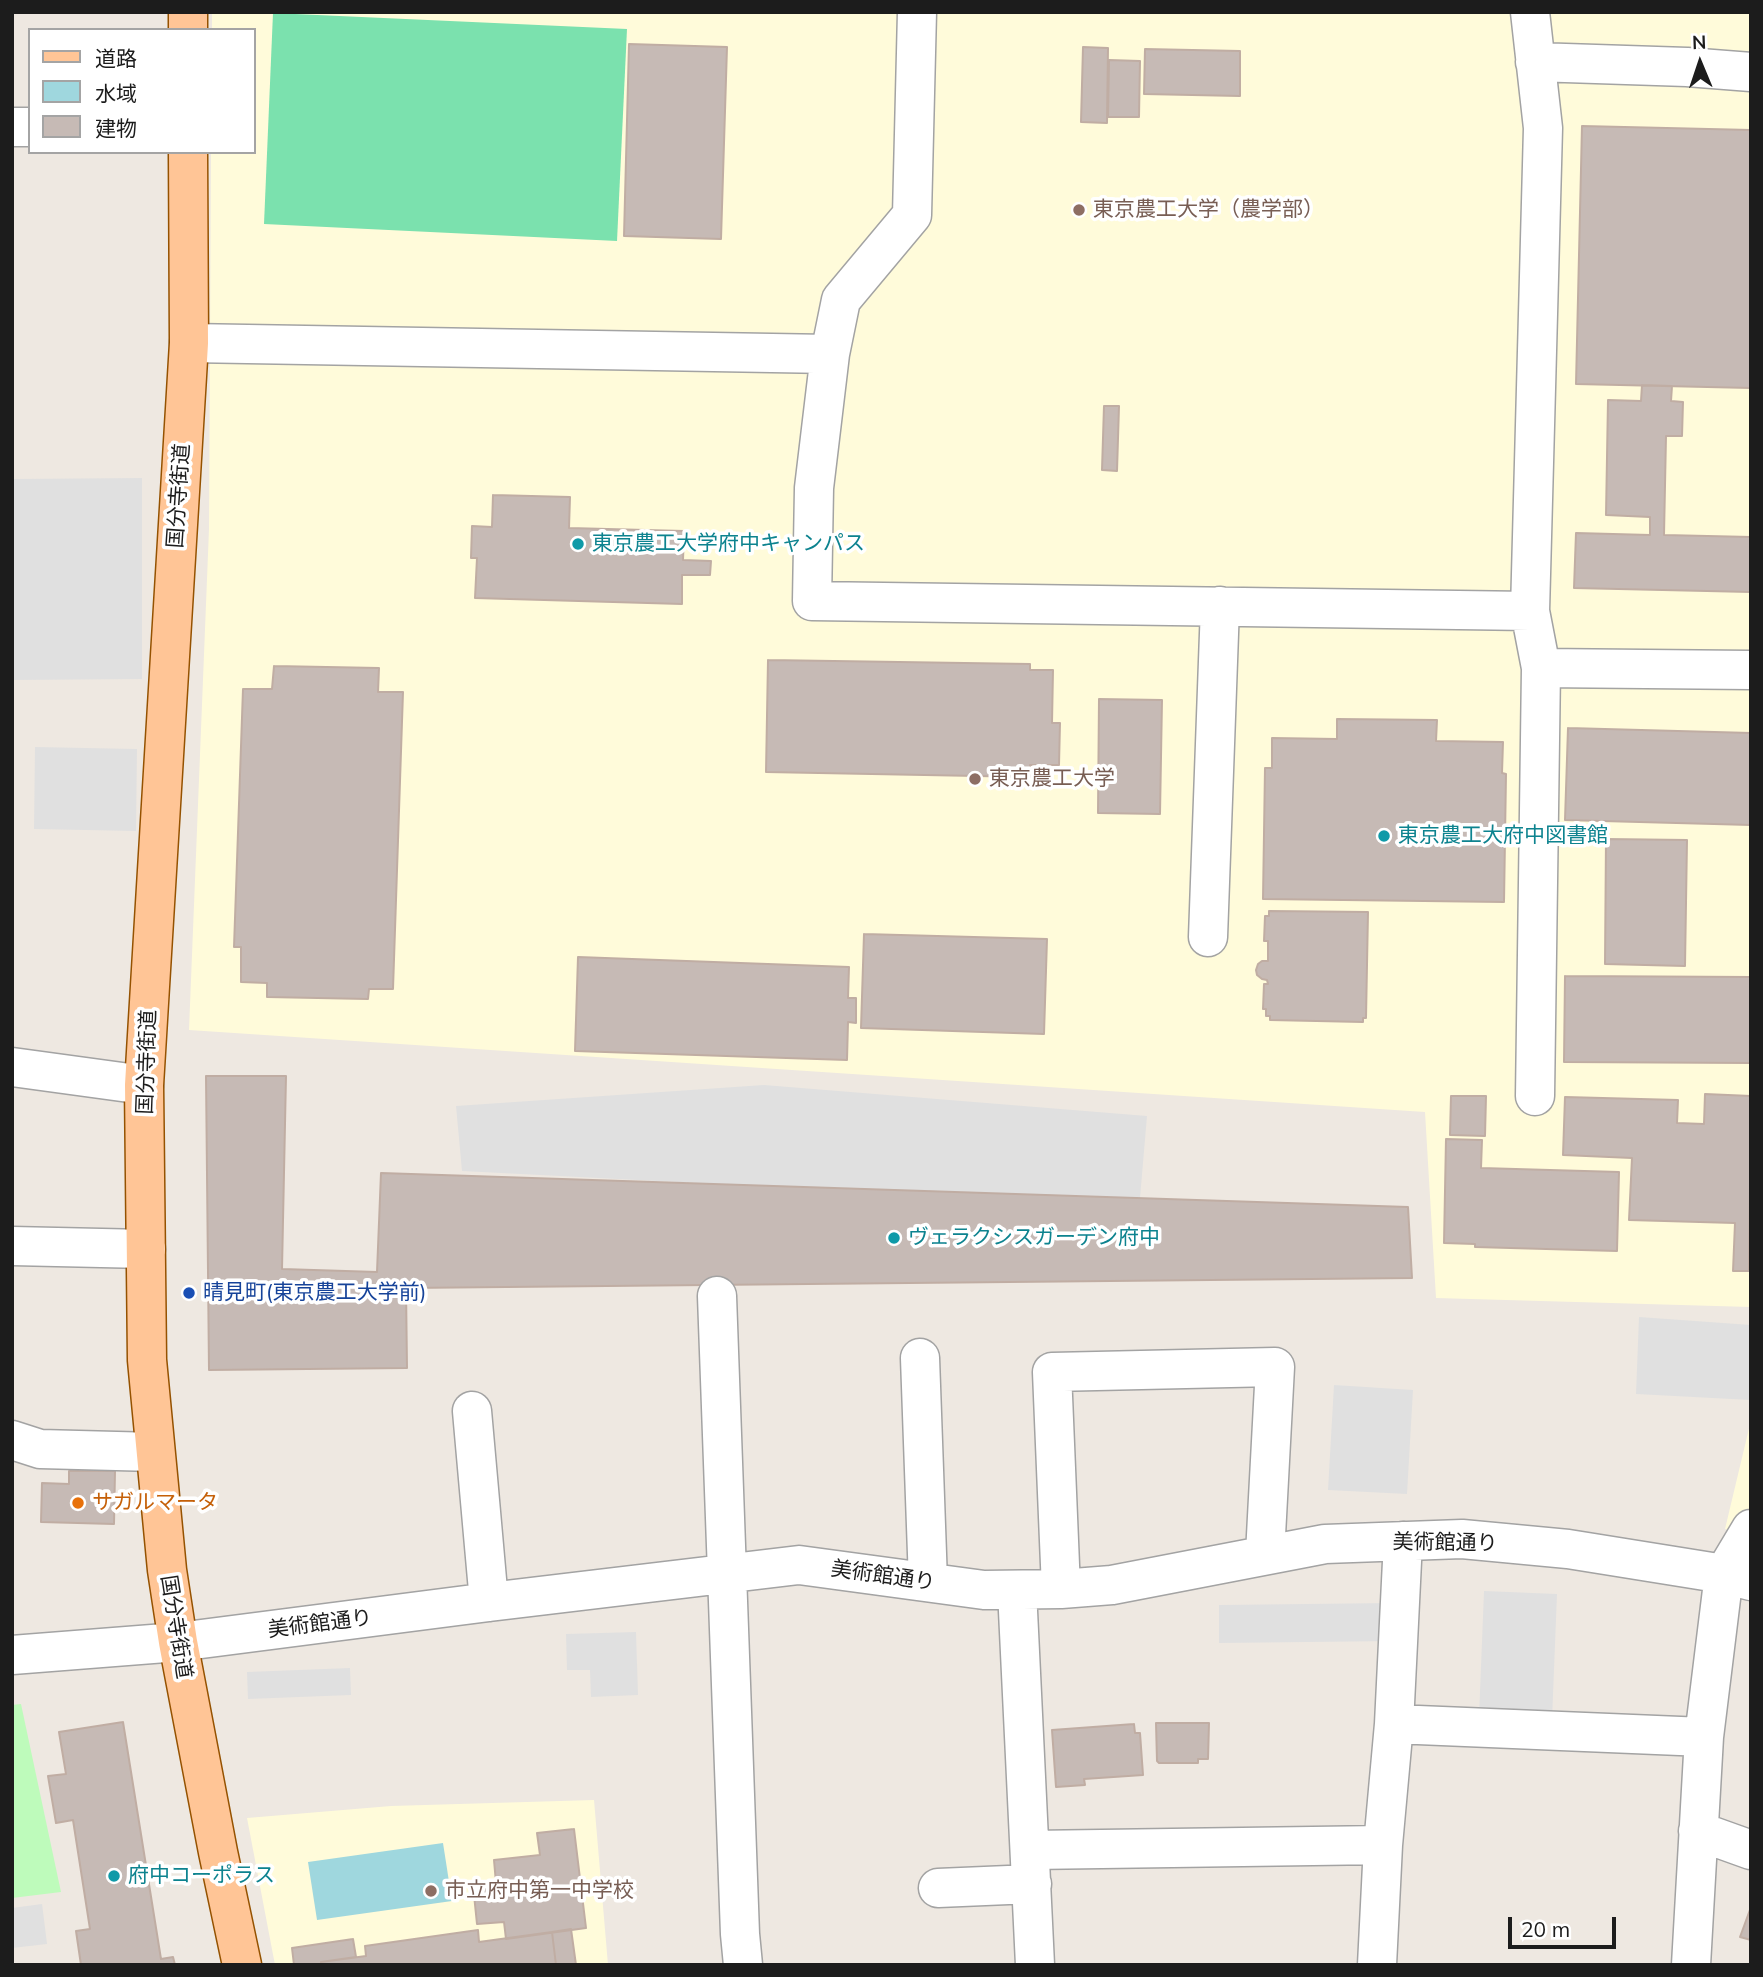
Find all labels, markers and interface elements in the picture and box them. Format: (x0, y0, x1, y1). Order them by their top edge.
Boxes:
legend (28, 28, 256, 154)
north arrow (1665, 28, 1735, 98)
text: N (1692, 30, 1707, 54)
text: 道路 (95, 45, 137, 71)
text: 水域 (95, 80, 137, 106)
text: 建物 (95, 115, 137, 141)
place label: 東京農工大学（農学部） (1093, 197, 1324, 223)
marker: 東京農工大学（農学部） (1071, 202, 1087, 218)
street label: 国分寺街道 (163, 443, 195, 549)
place label: 東京農工大学府中キャンパス (592, 531, 865, 557)
marker: 東京農工大学府中キャンパス (570, 536, 586, 552)
place label: 東京農工大学 (989, 766, 1115, 792)
marker: 東京農工大学 (967, 771, 983, 787)
place label: 東京農工大府中図書館 (1398, 823, 1608, 849)
marker: 東京農工大府中図書館 (1376, 828, 1392, 844)
street label: 国分寺街道 (133, 1009, 161, 1115)
place label: ヴェラクシスガーデン府中 (908, 1225, 1160, 1251)
marker: ヴェラクシスガーデン府中 (886, 1230, 902, 1246)
place label: 晴見町(東京農工大学前) (203, 1280, 426, 1306)
marker: 晴見町(東京農工大学前) (181, 1285, 197, 1301)
place label: サガルマータ (92, 1490, 218, 1516)
marker: サガルマータ (70, 1495, 86, 1511)
street label: 美術館通り (1392, 1529, 1498, 1557)
street label: 美術館通り (829, 1556, 937, 1596)
street label: 国分寺街道 (155, 1573, 197, 1681)
street label: 美術館通り (266, 1605, 374, 1643)
place label: 府中コーポラス (128, 1863, 275, 1889)
marker: 府中コーポラス (106, 1868, 122, 1884)
place label: 市立府中第一中学校 (445, 1878, 634, 1904)
marker: 市立府中第一中学校 (423, 1883, 439, 1899)
scale bar (1511, 1904, 1620, 1948)
text: 20 m (1521, 1916, 1570, 1942)

